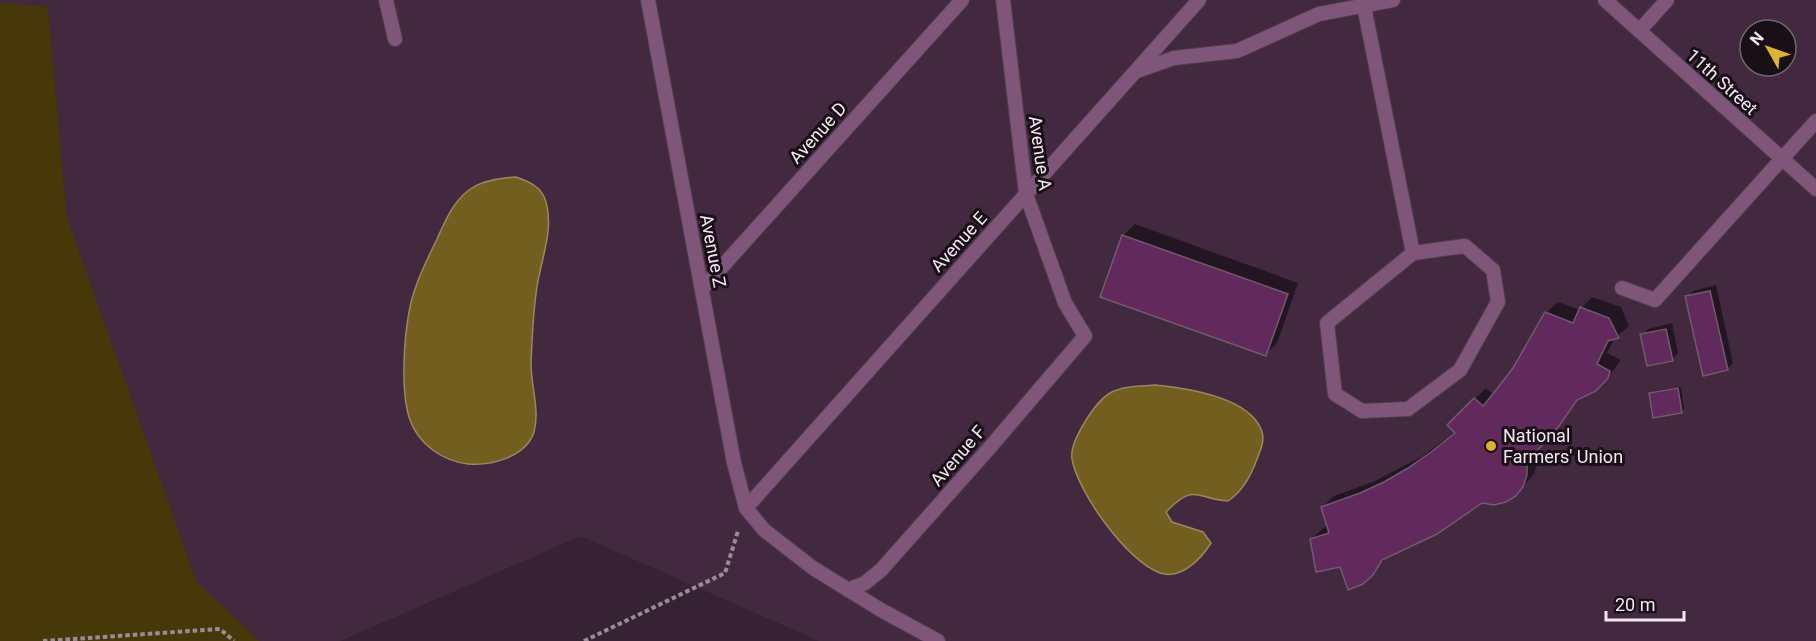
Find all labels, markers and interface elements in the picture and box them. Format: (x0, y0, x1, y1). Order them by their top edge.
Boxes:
north arrow (1738, 18, 1798, 78)
text: N (1746, 28, 1768, 49)
street label: 11th Street (1683, 44, 1762, 119)
street label: Avenue D (785, 98, 851, 168)
street label: Avenue A (1025, 114, 1056, 192)
street label: Avenue E (926, 207, 991, 276)
street label: Avenue Z (696, 213, 731, 289)
street label: Avenue F (926, 421, 990, 490)
place label: National Farmers' Union (1503, 425, 1623, 467)
marker: National Farmers' Union (1484, 439, 1498, 453)
scale bar (1606, 584, 1684, 622)
text: 20 m (1615, 594, 1655, 615)

